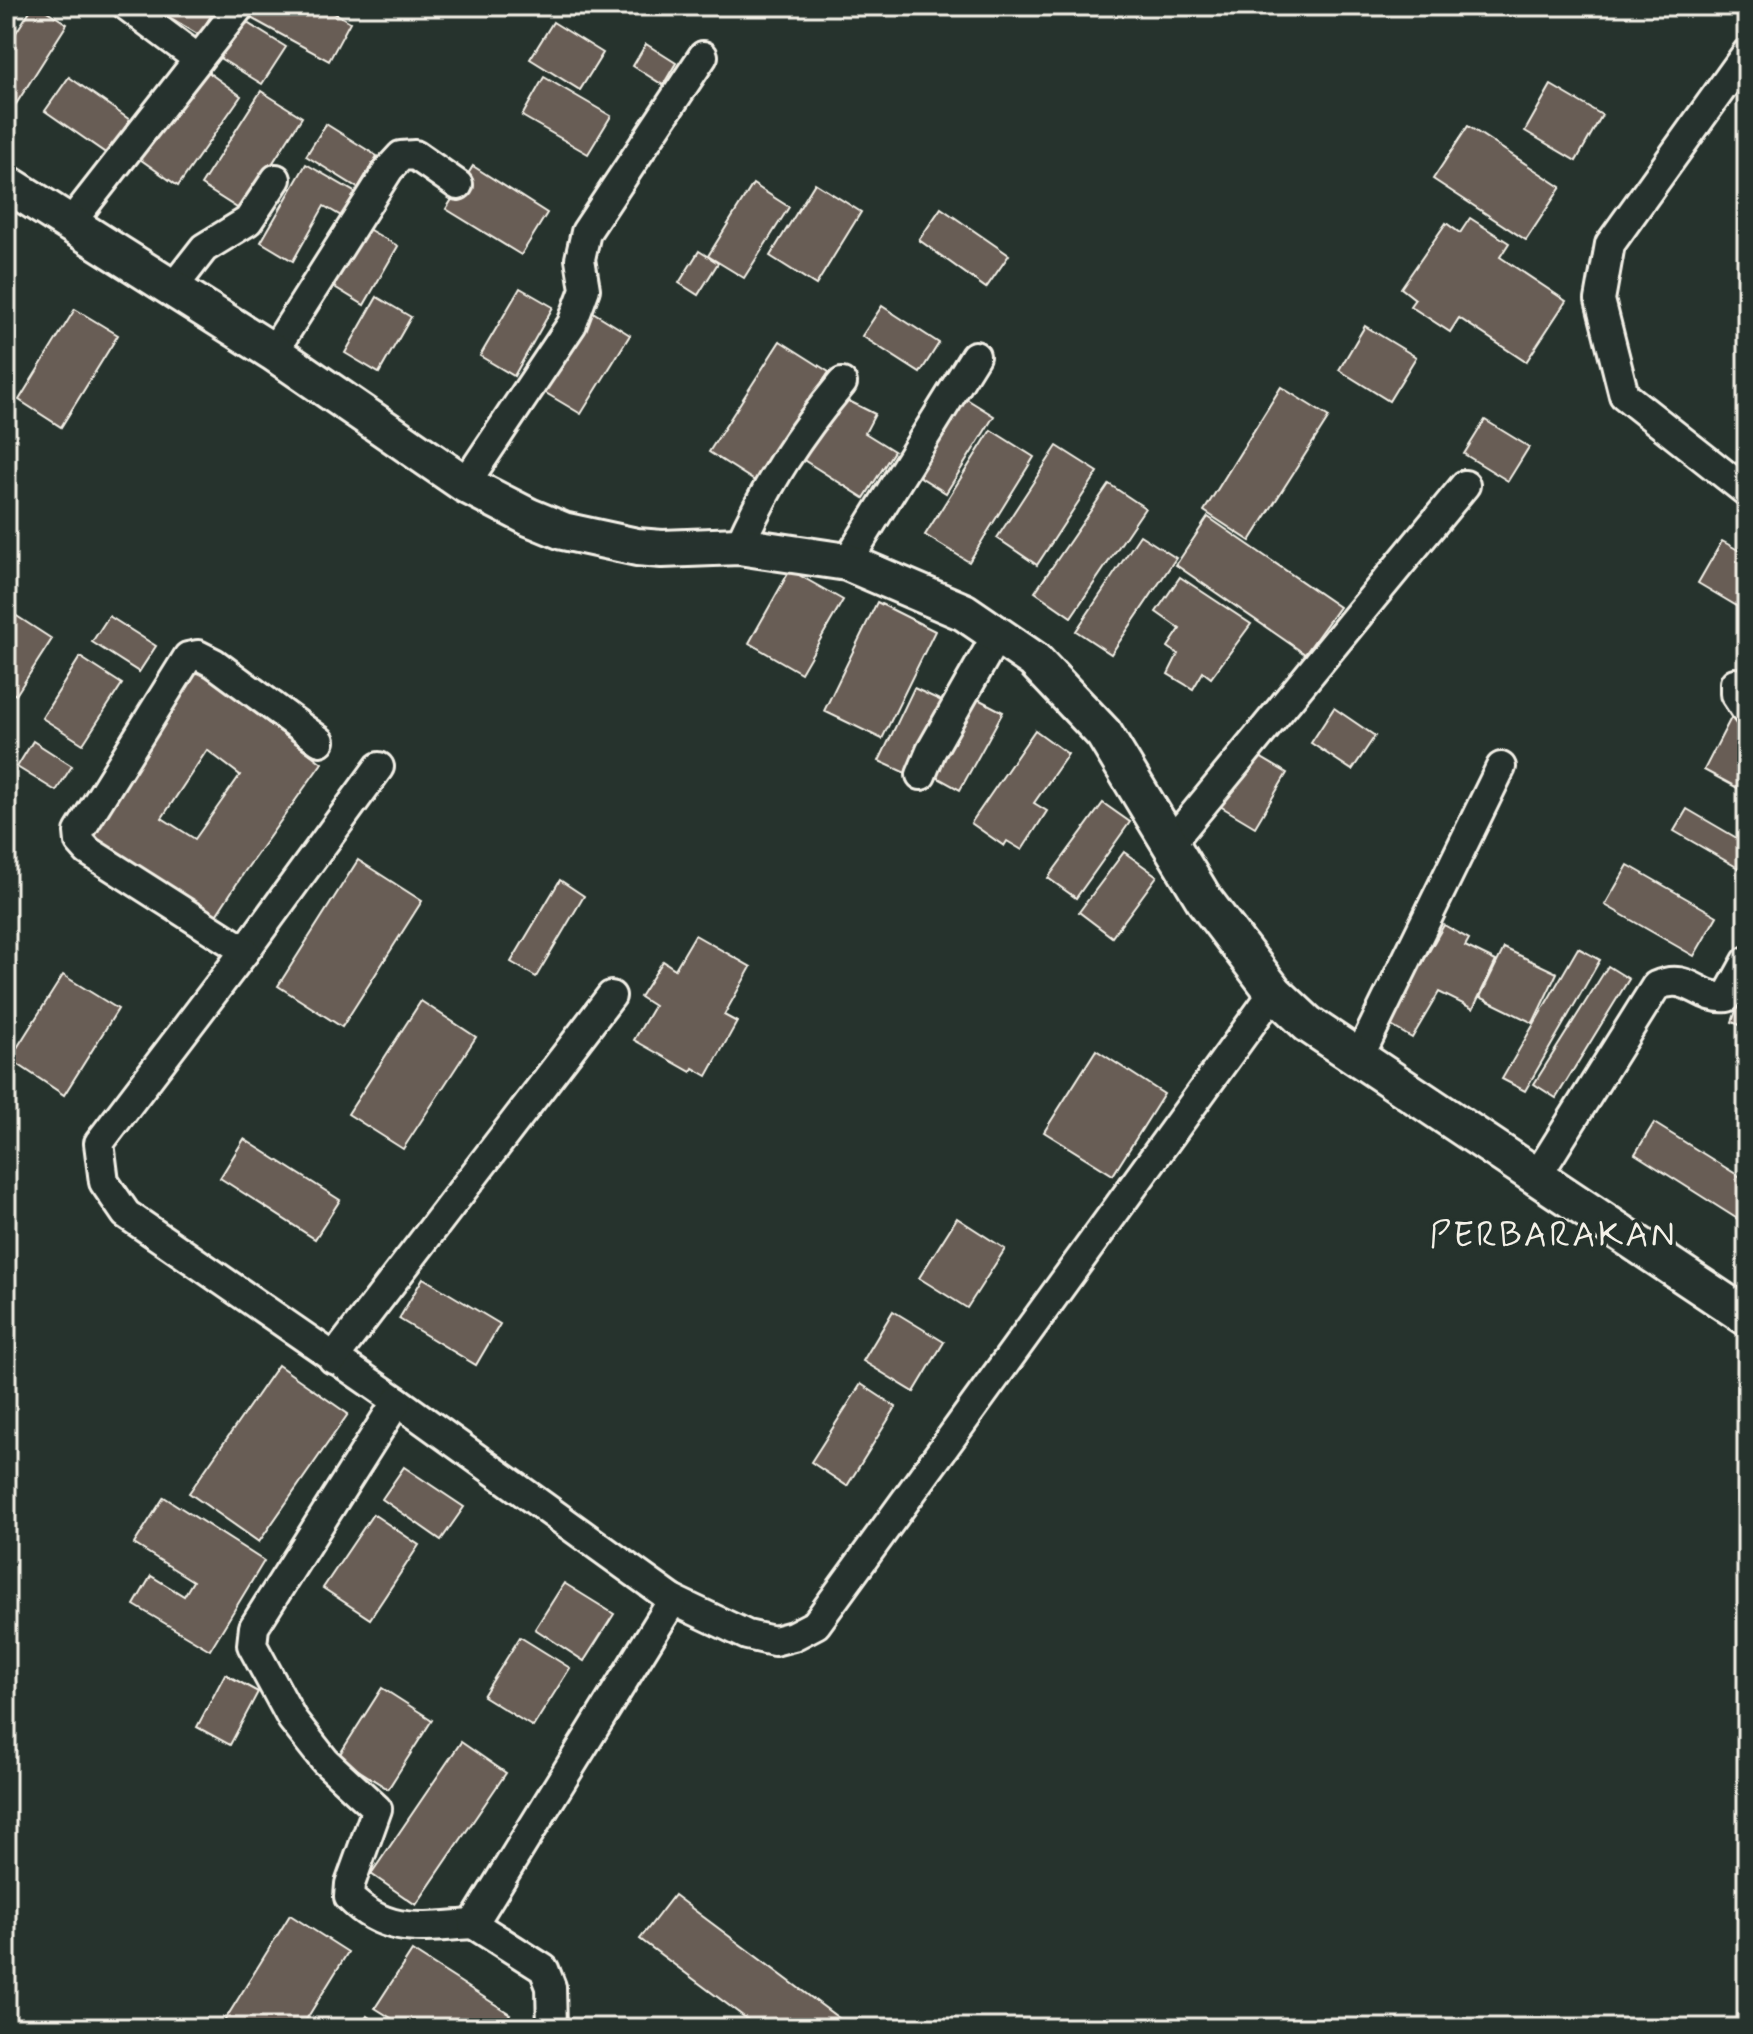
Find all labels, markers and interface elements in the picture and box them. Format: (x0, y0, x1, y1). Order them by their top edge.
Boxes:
district label: PERBARAKAN (1429, 1213, 1677, 1260)

